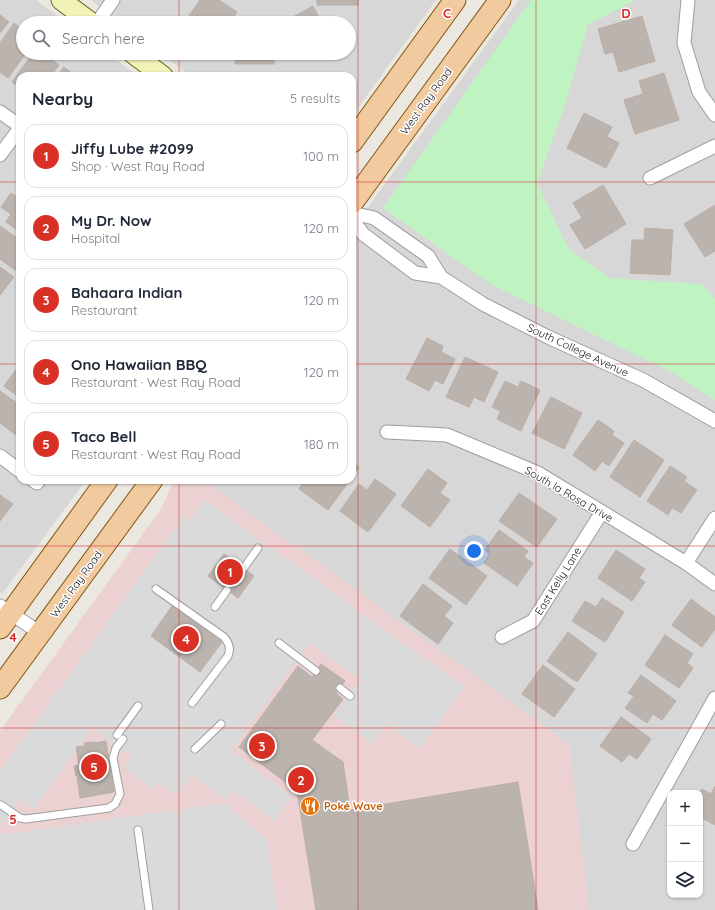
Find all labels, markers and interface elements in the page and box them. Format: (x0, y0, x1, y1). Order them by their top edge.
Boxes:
text: C (443, 5, 451, 21)
text: D (621, 5, 631, 21)
search box (16, 16, 356, 60)
icon: search (30, 27, 52, 49)
text: Search here (62, 29, 145, 48)
street label: West Ray Road (397, 65, 455, 137)
text: Nearby (32, 88, 93, 109)
text: 5 results (290, 90, 340, 106)
text: Jiffy Lube #2099 (71, 139, 194, 158)
text: 1 (43, 148, 49, 164)
text: 100 m (303, 148, 339, 164)
text: Shop · West Ray Road (71, 158, 205, 174)
text: My Dr. Now (71, 211, 152, 230)
text: 2 (42, 220, 50, 236)
text: 120 m (304, 220, 339, 236)
text: Hospital (71, 230, 120, 246)
text: Bahaara Indian (71, 283, 182, 302)
text: 3 (43, 292, 49, 308)
text: 120 m (304, 292, 339, 308)
text: Restaurant (71, 302, 137, 318)
street label: South College Avenue (525, 320, 631, 380)
text: Ono Hawaiian BBQ (71, 355, 207, 374)
text: 4 (42, 364, 50, 380)
text: 120 m (304, 364, 339, 380)
text: Restaurant · West Ray Road (71, 374, 241, 390)
text: Taco Bell (71, 427, 136, 446)
text: 5 (42, 436, 50, 452)
text: 180 m (304, 436, 339, 452)
text: Restaurant · West Ray Road (71, 446, 241, 462)
street label: South la Rosa Drive (522, 463, 616, 525)
your location (464, 541, 484, 561)
street label: East Kelly Lane (532, 544, 584, 618)
street label: West Ray Road (47, 548, 105, 620)
pin: 1 (217, 557, 243, 587)
pin: 4 (173, 624, 199, 654)
text: 4 (9, 629, 17, 645)
pin: 3 (249, 731, 275, 761)
pin: 5 (81, 752, 107, 782)
pin: 2 (288, 765, 314, 795)
map controls (667, 790, 703, 898)
button: + (667, 790, 703, 826)
restaurant icon: Poké Wave (299, 795, 321, 817)
place label: Poké Wave (324, 799, 383, 813)
text: 5 (9, 811, 17, 827)
button: − (667, 826, 703, 862)
button: layers (667, 862, 703, 898)

